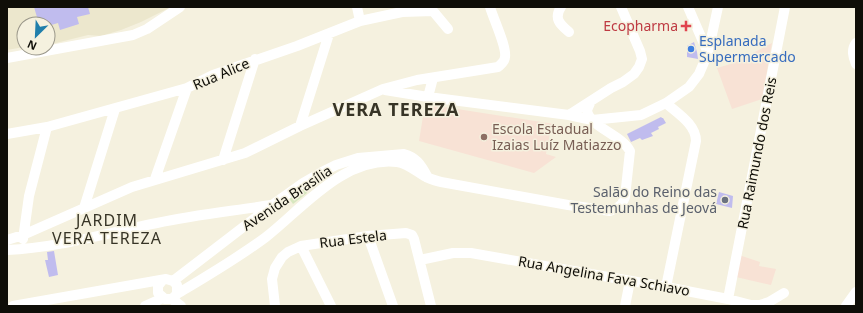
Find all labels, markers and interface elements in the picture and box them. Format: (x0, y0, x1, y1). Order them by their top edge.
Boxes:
north arrow (16, 16, 56, 56)
place label: Ecopharma (603, 16, 678, 35)
marker: Ecopharma (681, 21, 691, 31)
place label: Esplanada Supermercado (699, 31, 796, 66)
text: N (25, 37, 39, 54)
marker: Esplanada Supermercado (686, 44, 696, 54)
street label: Rua Alice (190, 53, 252, 94)
street label: Rua Raimundo dos Reis (732, 75, 781, 231)
district label: VERA TEREZA (333, 97, 459, 121)
place label: Escola Estadual Izaias Luíz Matiazzo (492, 119, 622, 154)
marker: Escola Estadual Izaias Luíz Matiazzo (479, 132, 489, 142)
street label: Avenida Brasília (238, 161, 335, 235)
place label: Salão do Reino das Testemunhas de Jeová (570, 182, 717, 217)
marker: Salão do Reino das Testemunhas de Jeová (720, 195, 730, 205)
district label: JARDIM VERA TEREZA (52, 209, 162, 249)
street label: Rua Estela (318, 225, 388, 252)
street label: Rua Angelina Fava Schiavo (517, 251, 691, 300)

